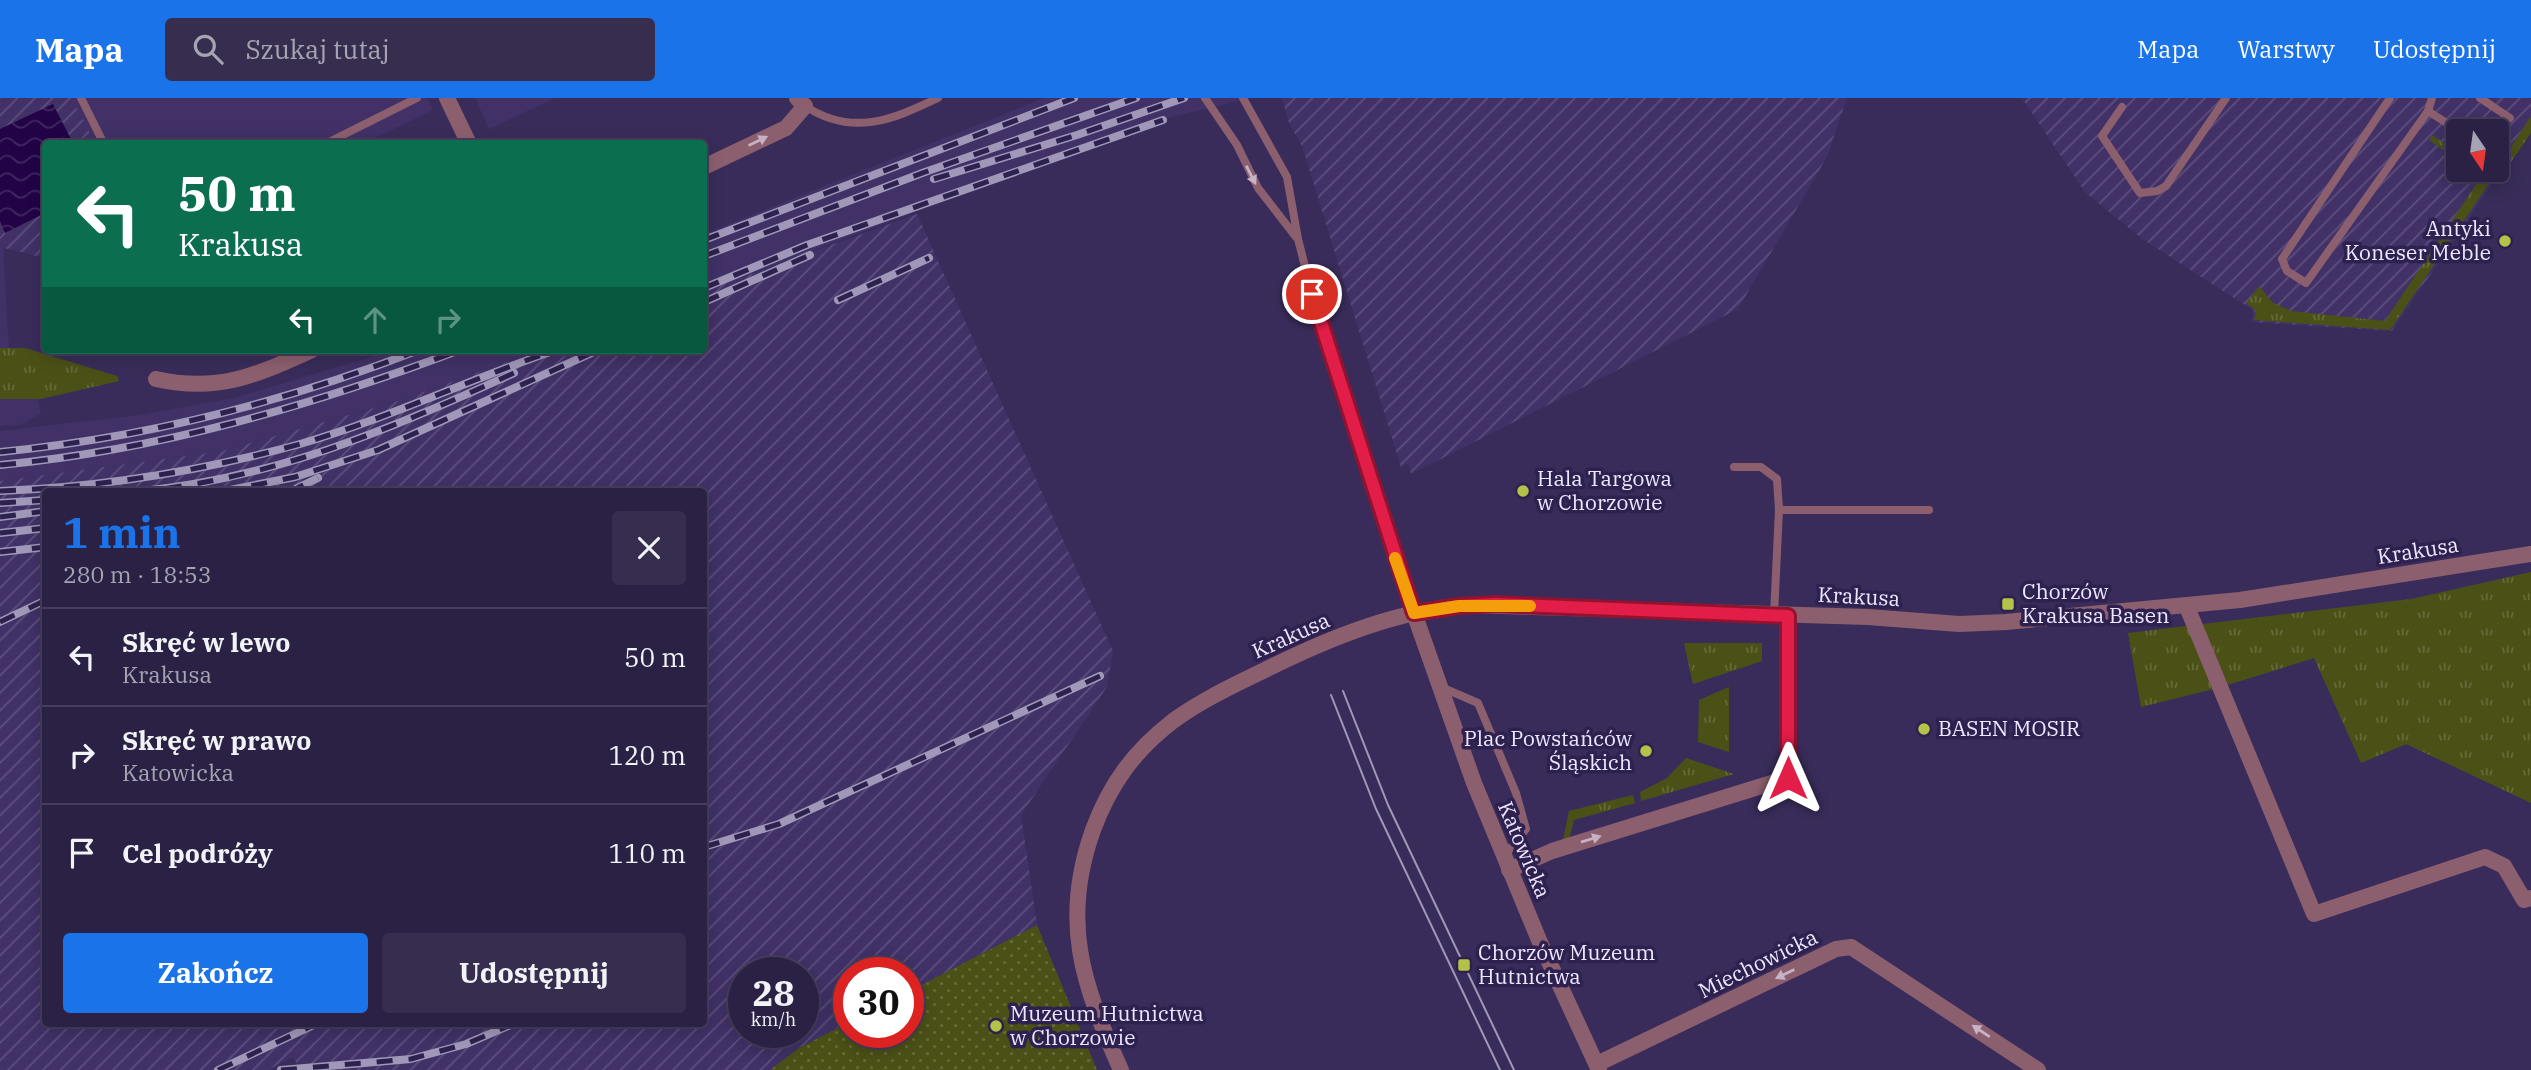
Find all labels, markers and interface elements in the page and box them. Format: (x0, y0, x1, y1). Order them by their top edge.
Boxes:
search box (165, 18, 655, 81)
text: Mapa (35, 28, 123, 71)
icon: search (189, 30, 227, 68)
text: Szukaj tutaj (245, 32, 390, 66)
text: Mapa (2137, 33, 2199, 65)
text: Warstwy (2237, 33, 2335, 65)
text: Udostępnij (2373, 33, 2496, 65)
north arrow (2446, 119, 2510, 182)
map controls (2446, 119, 2509, 182)
one-way arrow (748, 135, 768, 147)
text: 50 m (178, 161, 296, 224)
one-way arrow (1245, 165, 1257, 185)
icon: left (63, 168, 154, 259)
place label: Antyki Koneser Meble (2345, 214, 2491, 266)
text: Krakusa (178, 223, 303, 265)
marker: Antyki Koneser Meble (2497, 233, 2513, 249)
pin (1282, 264, 1342, 324)
icon: arrive (1293, 275, 1331, 313)
icon: left (283, 301, 321, 339)
icon: ahead (356, 301, 394, 339)
icon: right (429, 301, 467, 339)
place label: Hala Targowa w Chorzowie (1537, 464, 1672, 516)
marker: Hala Targowa w Chorzowie (1515, 483, 1531, 499)
text: 1 min (63, 505, 181, 560)
button: close (612, 511, 686, 585)
street label: Krakusa (2375, 530, 2461, 570)
text: 280 m · 18:53 (63, 559, 212, 589)
place label: Chorzów Krakusa Basen (2022, 577, 2170, 629)
street label: Krakusa (1817, 580, 1901, 612)
marker: Chorzów Krakusa Basen (2000, 596, 2016, 612)
street label: Krakusa (1247, 606, 1334, 665)
text: Skręć w lewo (122, 625, 290, 659)
icon: left (63, 638, 101, 676)
text: 50 m (624, 640, 686, 674)
text: Krakusa (122, 659, 212, 689)
place label: BASEN MOSIR (1938, 714, 2080, 742)
marker: BASEN MOSIR (1916, 721, 1932, 737)
text: Skręć w prawo (122, 723, 311, 757)
place label: Plac Powstańców Śląskich (1464, 724, 1633, 776)
icon: right (63, 736, 101, 774)
text: 120 m (608, 738, 686, 772)
position arrow (1751, 741, 1825, 815)
marker: Plac Powstańców Śląskich (1638, 743, 1654, 759)
text: Katowicka (122, 757, 234, 787)
street label: Katowicka (1492, 797, 1558, 902)
icon: arrive (63, 834, 101, 872)
one-way arrow (1581, 834, 1602, 844)
text: Cel podróży (122, 836, 273, 870)
text: 110 m (608, 836, 686, 870)
street label: Miechowicka (1693, 922, 1822, 1004)
button: Zakończ (63, 933, 368, 1013)
button: Udostępnij (382, 933, 686, 1013)
place label: Chorzów Muzeum Hutnictwa (1478, 938, 1655, 990)
speed limit sign: 30 (833, 957, 924, 1048)
marker: Chorzów Muzeum Hutnictwa (1456, 957, 1472, 973)
one-way arrow (1775, 968, 1795, 980)
text: 28 (752, 970, 795, 1016)
place label: Muzeum Hutnictwa w Chorzowie (1010, 999, 1204, 1051)
text: km/h (751, 1008, 796, 1031)
marker: Muzeum Hutnictwa w Chorzowie (988, 1018, 1004, 1034)
one-way arrow (1971, 1025, 1991, 1038)

